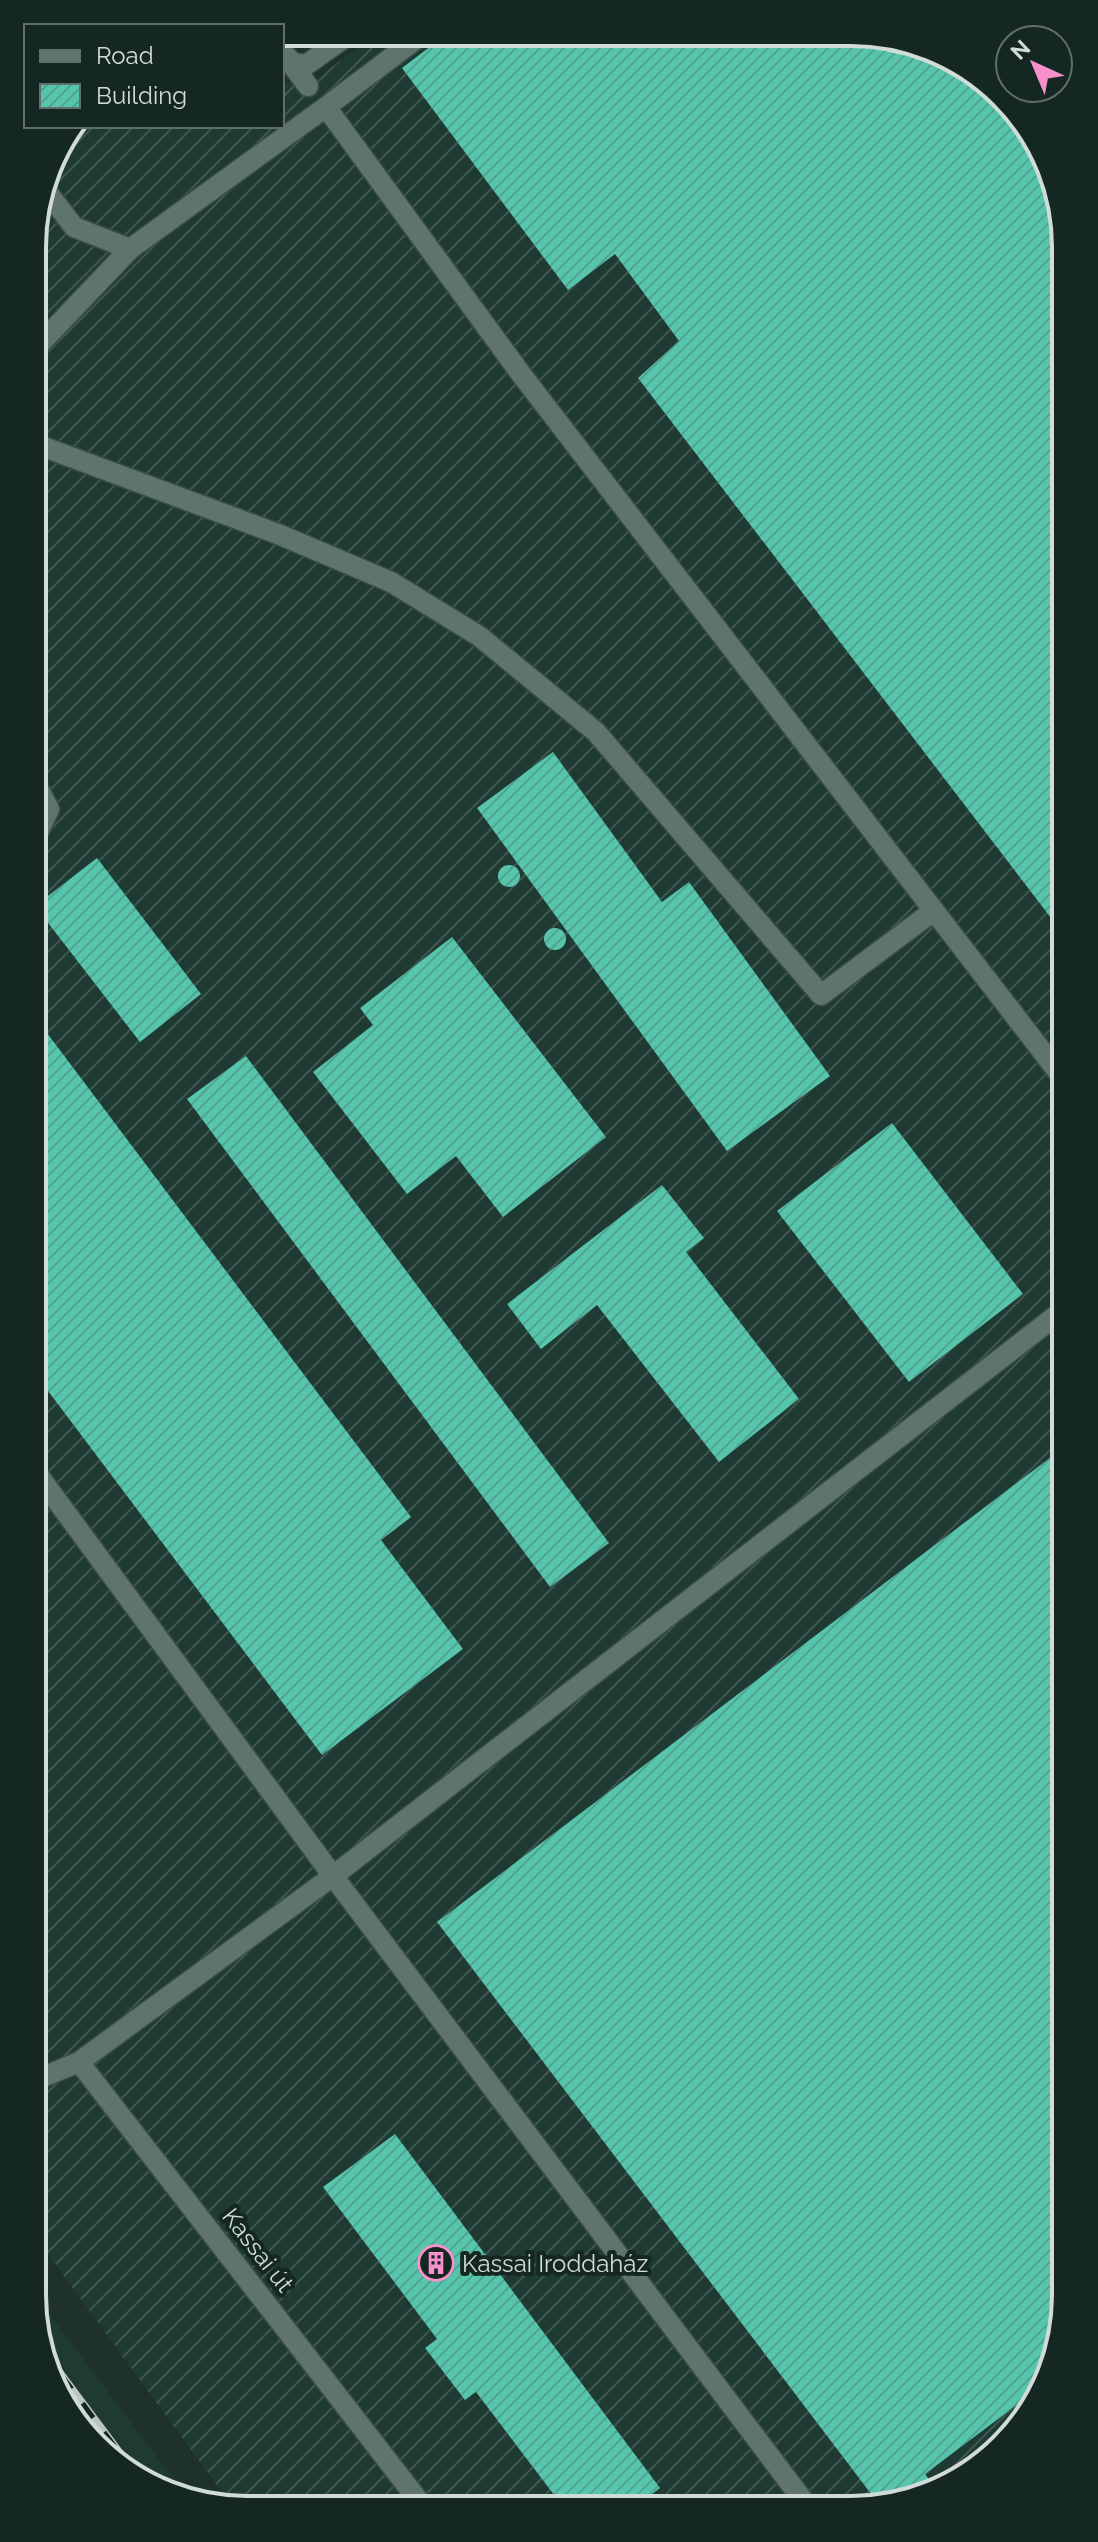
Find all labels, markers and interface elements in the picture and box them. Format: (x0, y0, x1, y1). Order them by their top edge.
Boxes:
legend (24, 24, 284, 128)
north arrow (994, 24, 1074, 104)
text: N (1005, 34, 1035, 65)
text: Road (96, 41, 154, 70)
text: Building (96, 81, 187, 110)
street label: Kassai út (216, 2202, 300, 2298)
building icon: Kassai Iroddaház (417, 2244, 455, 2282)
place label: Kassai Iroddaház (462, 2249, 648, 2278)

